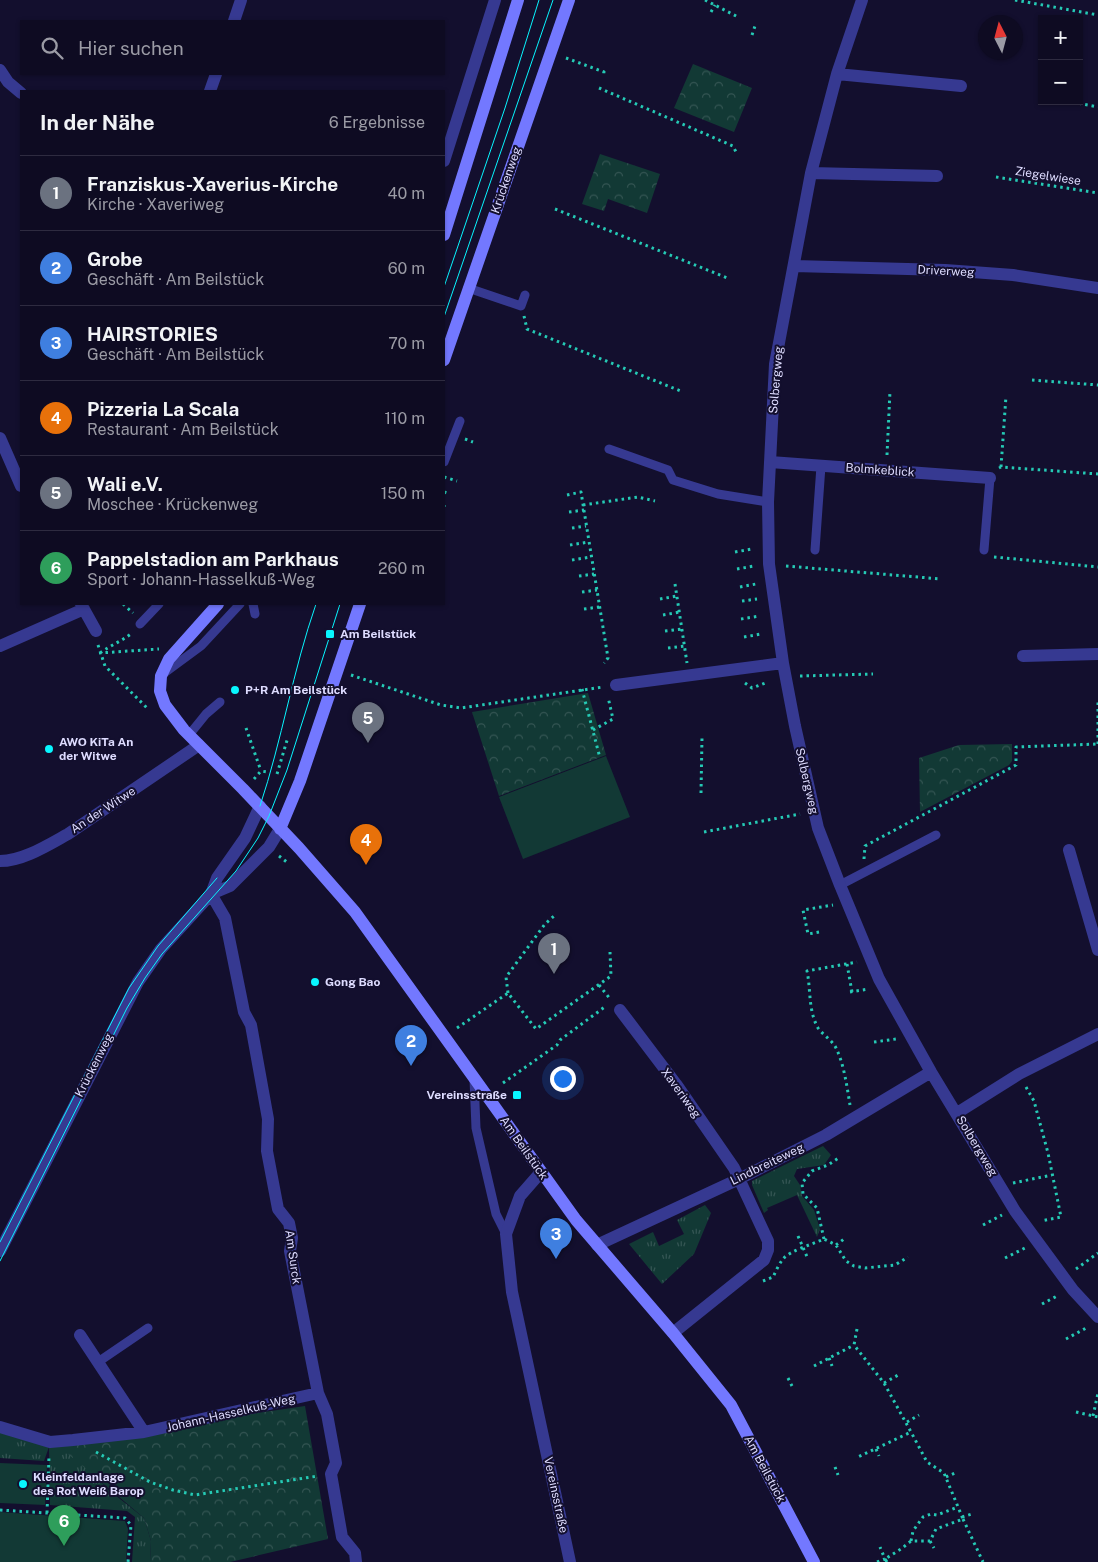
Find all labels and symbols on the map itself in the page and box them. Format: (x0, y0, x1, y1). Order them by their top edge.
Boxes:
north arrow (978, 15, 1023, 60)
street label: Krückenweg (488, 145, 524, 215)
street label: Ziegelwiese (1014, 164, 1082, 188)
street label: Driverweg (917, 263, 975, 279)
street label: Solbergweg (766, 346, 786, 414)
street label: Bolmkeblick (845, 461, 915, 479)
place label: Am Beilstück (340, 627, 416, 641)
marker: Am Beilstück (324, 628, 336, 640)
place label: P+R Am Beilstück (245, 683, 347, 697)
marker: P+R Am Beilstück (229, 684, 241, 696)
pin: 5 (352, 702, 384, 743)
place label: AWO KiTa An der Witwe (59, 735, 133, 763)
marker: AWO KiTa An der Witwe (43, 743, 55, 755)
street label: Solbergweg (793, 746, 821, 816)
street label: An der Witwe (68, 784, 138, 836)
pin: 4 (350, 824, 382, 865)
pin: 1 (538, 933, 570, 974)
place label: Gong Bao (325, 975, 380, 989)
marker: Gong Bao (309, 976, 321, 988)
pin: 2 (395, 1025, 427, 1066)
street label: Krückenweg (72, 1031, 116, 1099)
street label: Xaveriweg (658, 1065, 704, 1121)
your location (550, 1066, 576, 1092)
place label: Vereinsstraße (427, 1088, 507, 1102)
marker: Vereinsstraße (511, 1089, 523, 1101)
street label: Solbergweg (954, 1113, 1000, 1179)
street label: Am Beilstück (497, 1114, 551, 1182)
street label: Lindbreiteweg (728, 1140, 806, 1188)
pin: 3 (540, 1218, 572, 1259)
street label: Am Surck (282, 1229, 304, 1285)
street label: Johann-Hasselkuß-Weg (165, 1391, 297, 1435)
street label: Am Beilstück (741, 1433, 789, 1505)
street label: Vereinsstraße (541, 1456, 571, 1534)
place label: Kleinfeldanlage des Rot Weiß Barop (33, 1470, 144, 1498)
marker: Kleinfeldanlage des Rot Weiß Barop (17, 1478, 29, 1490)
pin: 6 (48, 1505, 80, 1546)

